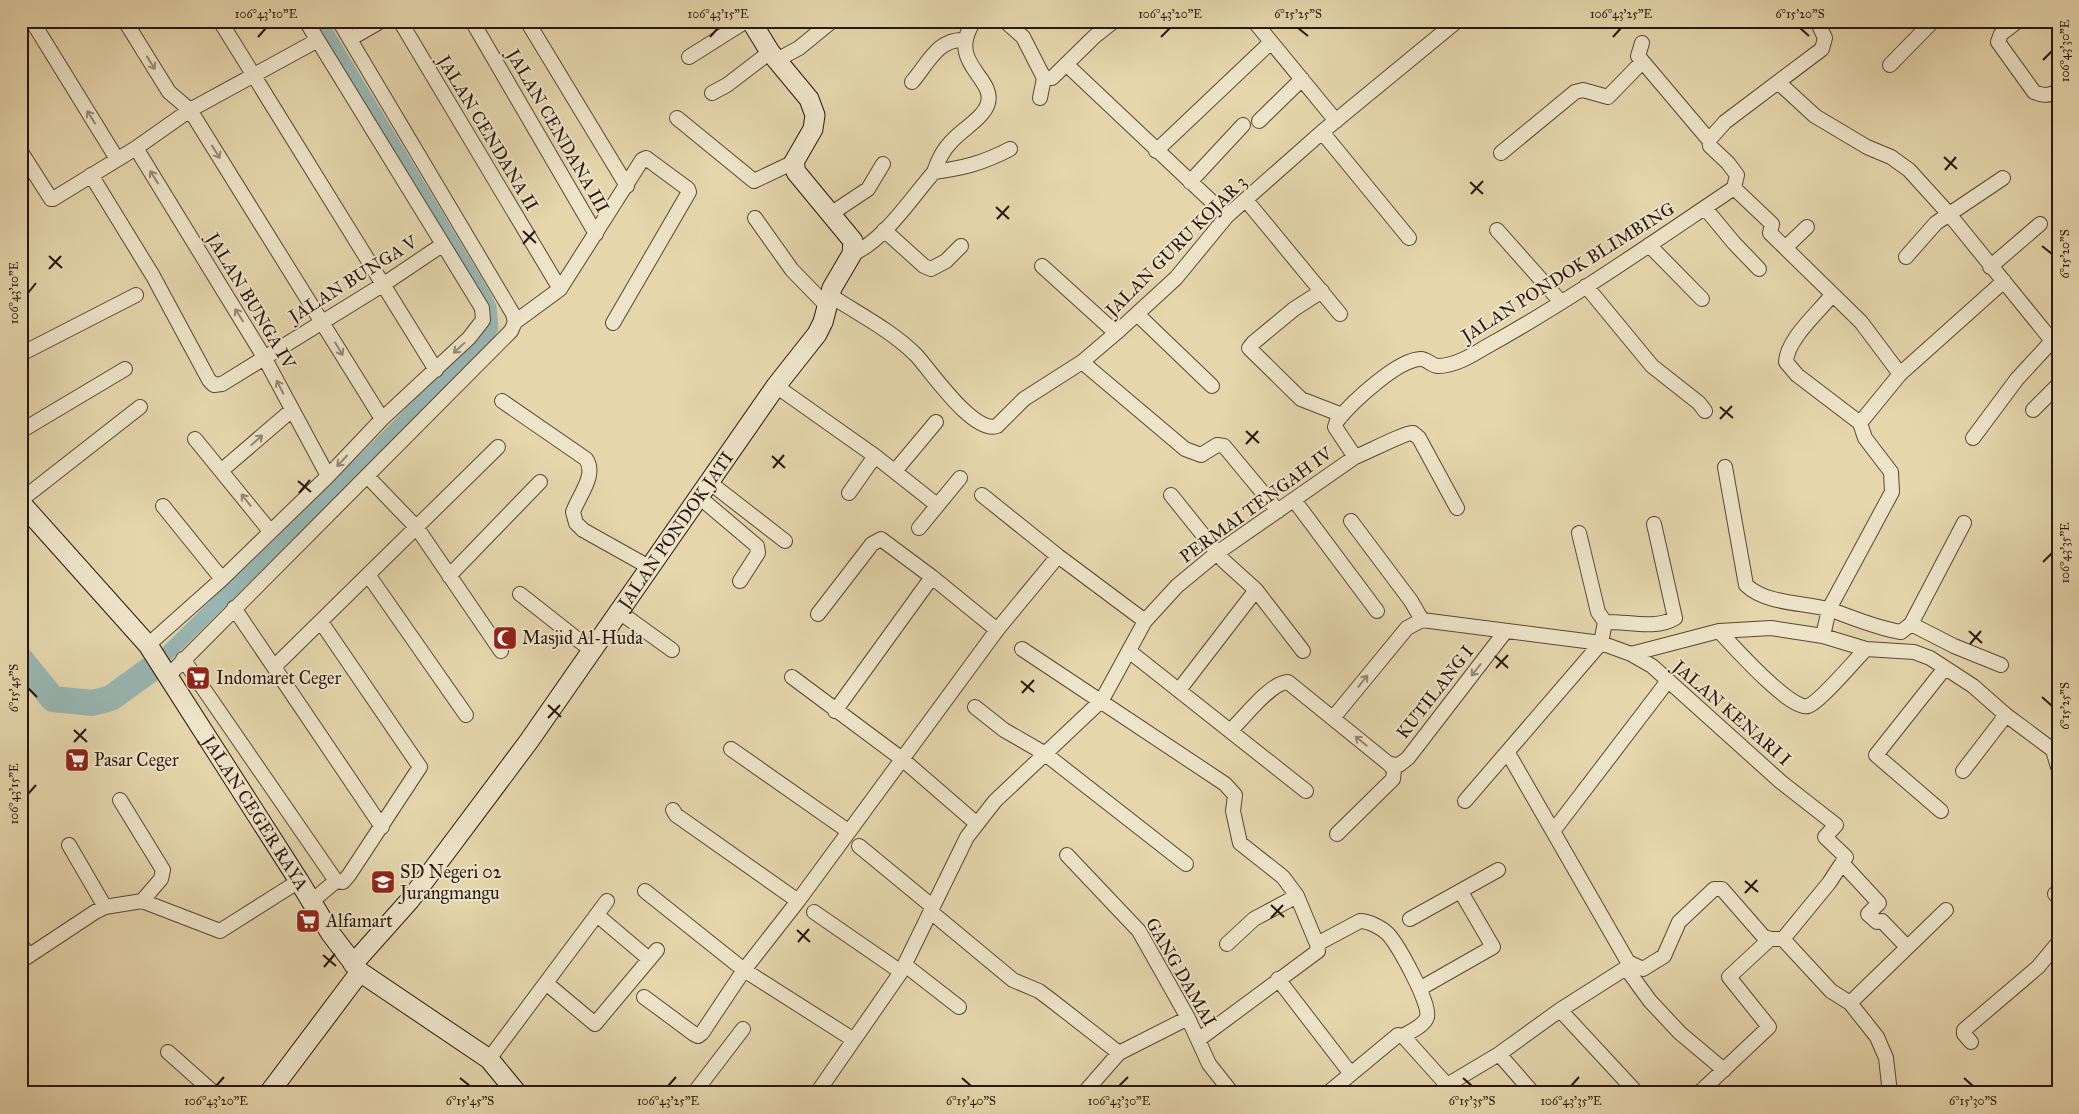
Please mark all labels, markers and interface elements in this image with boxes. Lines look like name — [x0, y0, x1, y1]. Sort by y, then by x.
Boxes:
text: 106°43'10"E — [235, 7, 298, 21]
text: 106°43'15"E — [687, 7, 749, 21]
text: 106°43'20"E — [1138, 7, 1202, 21]
text: 6°15'25"S — [1274, 7, 1322, 21]
text: 106°43'25"E — [1590, 7, 1653, 21]
text: 6°15'20"S — [1775, 7, 1825, 21]
text: 106°43'30"E — [2058, 19, 2072, 82]
street label: JALAN CENDANA III — [500, 44, 614, 217]
street label: JALAN CENDANA II — [431, 50, 543, 215]
one-way arrow — [146, 55, 156, 69]
one-way arrow — [86, 111, 96, 125]
one-way arrow — [211, 144, 221, 158]
one-way arrow — [148, 170, 158, 184]
street label: JALAN GURU KOJAR 3 — [1099, 171, 1252, 323]
street label: JALAN PONDOK BLIMBING — [1456, 197, 1679, 349]
street label: JALAN BUNGA IV — [200, 227, 301, 375]
text: 6°15'20"S — [2058, 229, 2072, 279]
street label: JALAN BUNGA V — [283, 230, 423, 329]
text: 106°43'10"E — [7, 261, 21, 324]
one-way arrow — [233, 309, 243, 323]
one-way arrow — [334, 341, 344, 355]
one-way arrow — [452, 342, 465, 354]
one-way arrow — [275, 380, 284, 395]
one-way arrow — [250, 434, 263, 445]
street label: PERMAI TENGAH IV — [1175, 441, 1338, 568]
street label: JALAN PONDOK JATI — [612, 447, 738, 615]
one-way arrow — [336, 454, 348, 467]
one-way arrow — [241, 493, 251, 507]
text: 106°43'35"E — [2058, 522, 2072, 584]
mosque icon: Masjid Al-Huda — [492, 625, 518, 651]
place label: Masjid Al-Huda — [522, 627, 643, 649]
street label: KUTILANG I — [1392, 641, 1478, 743]
street label: JALAN KENARI I — [1666, 654, 1796, 771]
one-way arrow — [1470, 663, 1481, 676]
text: 6°15'45"S — [7, 664, 21, 712]
supermarket icon: Indomaret Ceger — [185, 665, 211, 691]
place label: Indomaret Ceger — [216, 667, 341, 690]
one-way arrow — [1358, 674, 1369, 687]
text: 6°15'25"S — [2058, 682, 2072, 730]
street label: JALAN CEGER RAYA — [196, 730, 313, 895]
one-way arrow — [1355, 736, 1368, 747]
supermarket icon: Pasar Ceger — [64, 747, 90, 773]
place label: Pasar Ceger — [94, 749, 179, 772]
text: 106°43'15"E — [7, 763, 21, 825]
place label: SD Negeri 02 Jurangmangu — [398, 861, 502, 905]
school or university icon: SD Negeri 02 Jurangmangu — [370, 869, 396, 895]
supermarket icon: Alfamart — [295, 908, 321, 934]
place label: Alfamart — [325, 910, 393, 932]
street label: GANG DAMAI — [1141, 914, 1221, 1030]
text: 106°43'20"E — [184, 1094, 248, 1108]
text: 6°15'45"S — [446, 1094, 494, 1108]
text: 106°43'25"E — [637, 1094, 700, 1108]
text: 6°15'40"S — [946, 1094, 996, 1108]
text: 106°43'30"E — [1088, 1094, 1151, 1108]
text: 6°15'35"S — [1449, 1094, 1495, 1108]
text: 106°43'35"E — [1540, 1094, 1602, 1108]
text: 6°15'30"S — [1949, 1094, 1997, 1108]

